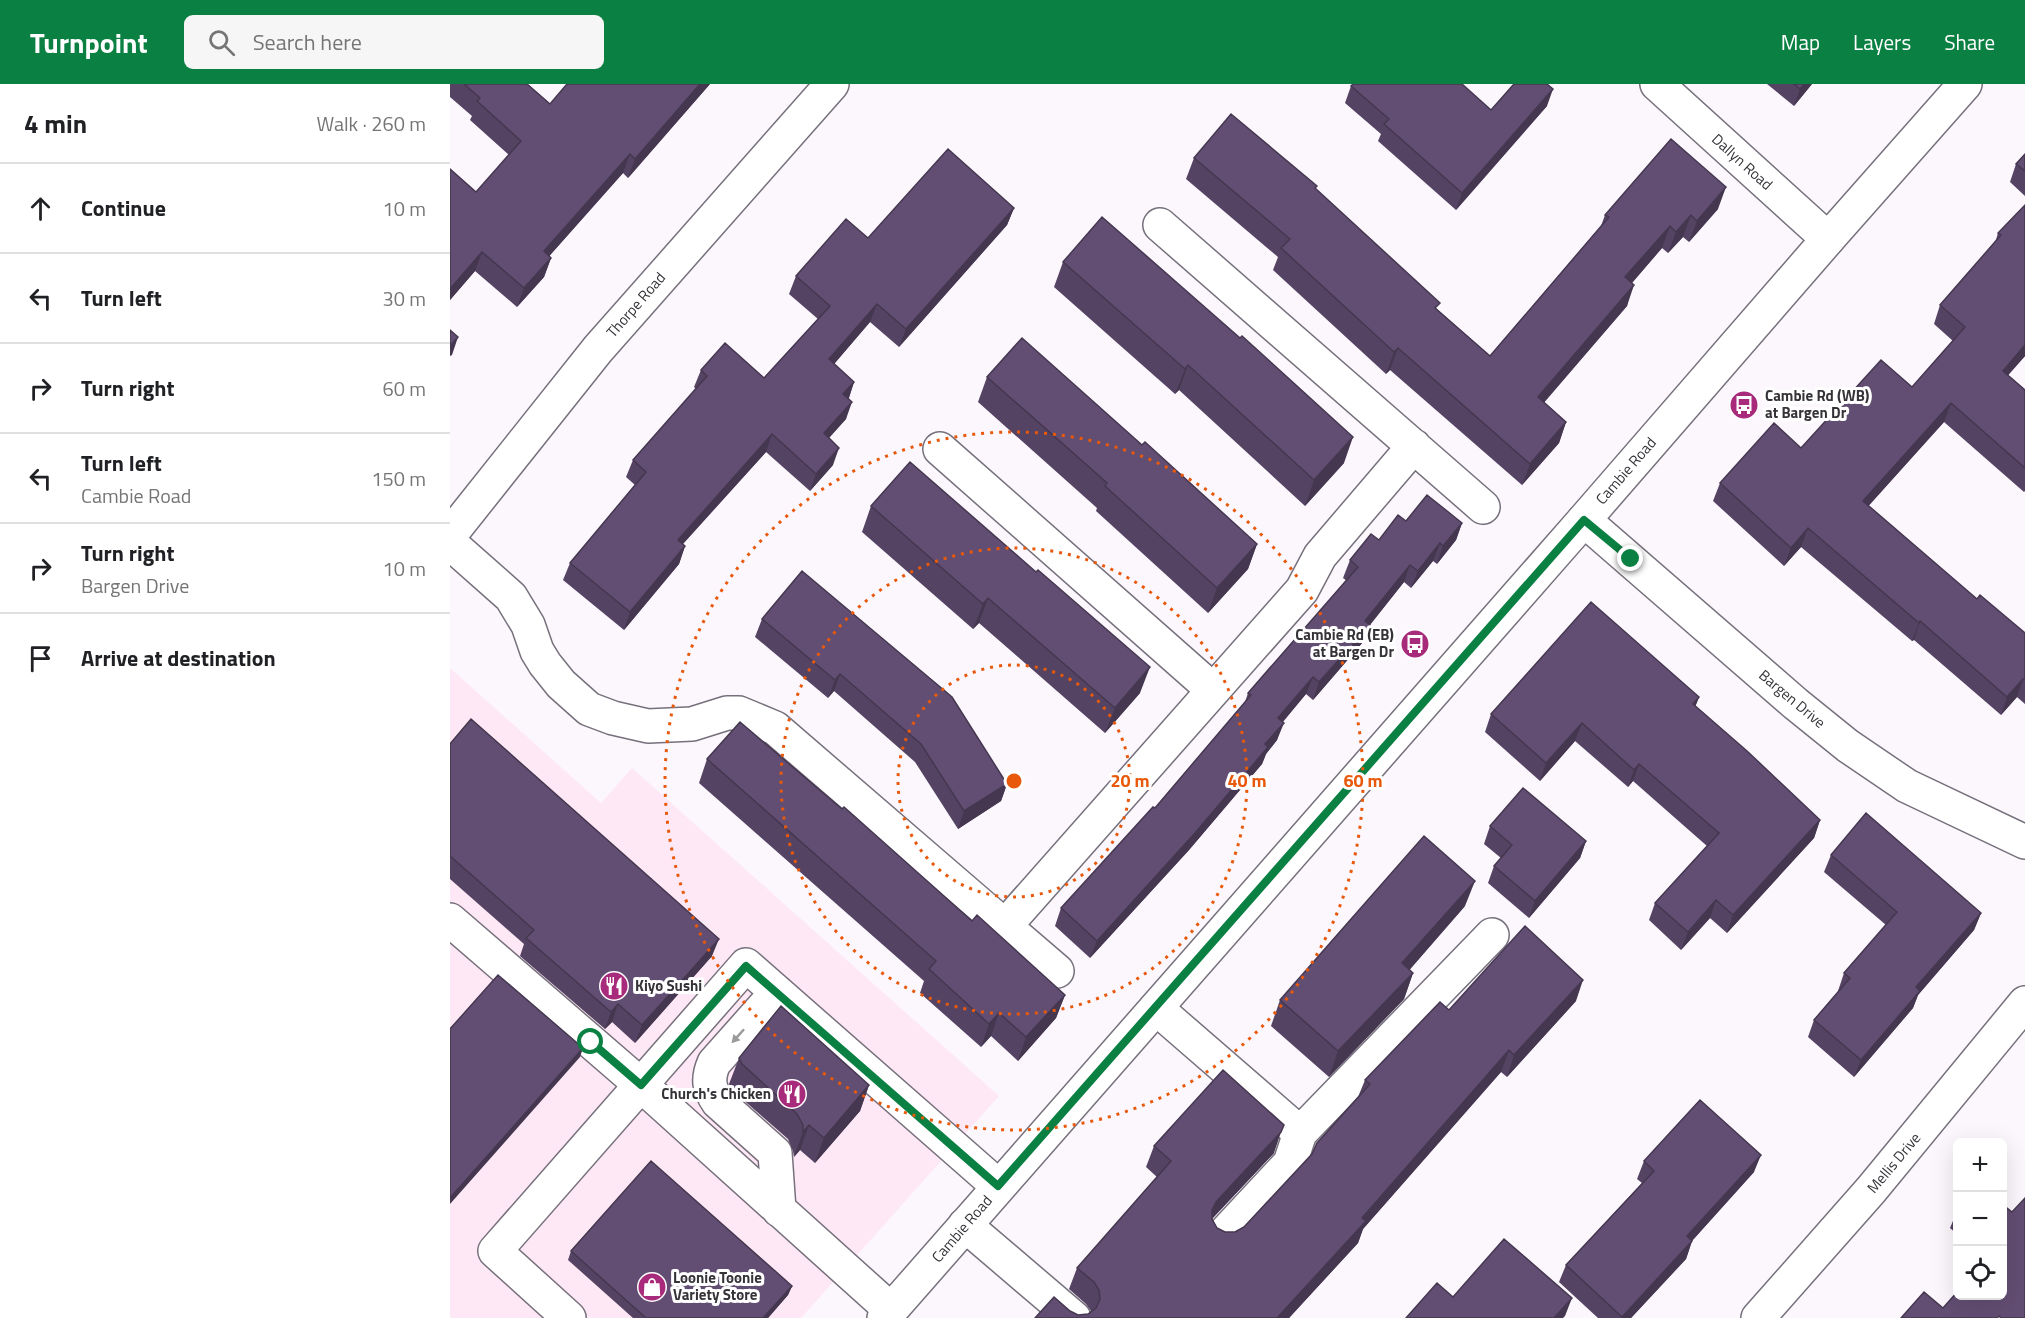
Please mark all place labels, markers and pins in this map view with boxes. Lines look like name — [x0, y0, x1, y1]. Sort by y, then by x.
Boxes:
place label: Cambie Rd (WB) at Bargen Dr — [1765, 384, 1870, 424]
bus stop icon: Cambie Rd (WB) at Bargen Dr — [1728, 389, 1760, 421]
place label: Cambie Rd (EB) at Bargen Dr — [1295, 623, 1394, 663]
bus stop icon: Cambie Rd (EB) at Bargen Dr — [1399, 628, 1431, 660]
centre of rings — [1004, 771, 1024, 791]
restaurant icon: Kiyo Sushi — [598, 970, 630, 1002]
place label: Kiyo Sushi — [635, 974, 702, 997]
restaurant icon: Church's Chicken — [776, 1078, 808, 1110]
place label: Church's Chicken — [661, 1082, 771, 1105]
place label: Loonie Toonie Variety Store — [673, 1266, 762, 1306]
shop icon: Loonie Toonie Variety Store — [636, 1271, 668, 1303]

